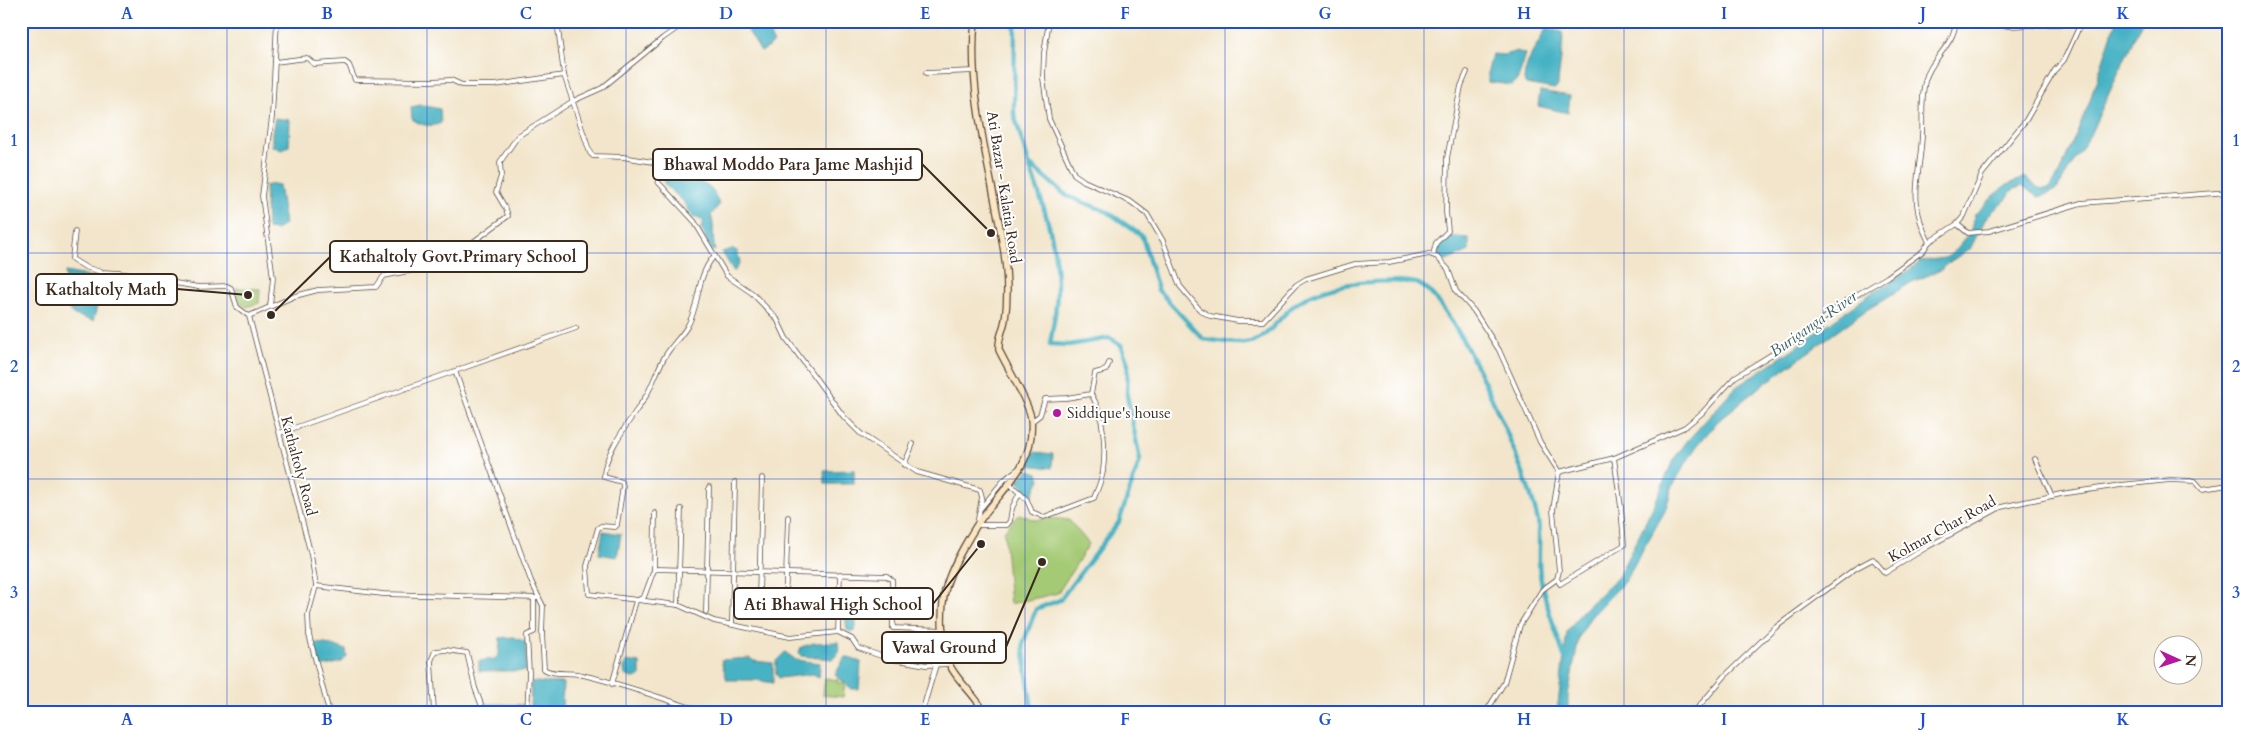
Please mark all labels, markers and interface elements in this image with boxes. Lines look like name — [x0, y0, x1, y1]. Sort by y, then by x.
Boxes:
text: A — [121, 3, 133, 25]
text: B — [321, 3, 333, 25]
text: C — [520, 3, 532, 25]
text: D — [719, 3, 733, 25]
text: E — [920, 3, 930, 25]
text: F — [1120, 3, 1130, 25]
text: G — [1318, 3, 1332, 25]
text: H — [1517, 3, 1531, 25]
text: I — [1721, 3, 1727, 25]
text: J — [1918, 3, 1926, 25]
text: K — [2117, 3, 2130, 25]
street label: Ati Bazar - Kalatia Road — [982, 109, 1026, 265]
text: 1 — [10, 130, 18, 152]
text: 1 — [2232, 130, 2240, 152]
callout: Bhawal Moddo Para Jame Mashjid — [653, 149, 922, 180]
text: Bhawal Moddo Para Jame Mashjid — [663, 154, 913, 176]
callout: Kathaltoly Govt.Primary School — [330, 241, 587, 272]
text: Kathaltoly Govt.Primary School — [340, 246, 577, 268]
callout: Kathaltoly Math — [36, 274, 177, 305]
text: Kathaltoly Math — [45, 279, 167, 301]
water label: Buriganga River — [1765, 285, 1862, 362]
text: 2 — [10, 356, 18, 378]
text: 2 — [2232, 356, 2240, 378]
place label: Siddique's house — [1067, 403, 1171, 423]
marker: Siddique's house — [1051, 407, 1063, 419]
street label: Kathaltoly Road — [276, 414, 322, 518]
street label: Kolmar Char Road — [1884, 491, 2000, 567]
text: 3 — [10, 582, 18, 604]
text: 3 — [2232, 582, 2240, 604]
callout: Ati Bhawal High School — [734, 588, 933, 619]
text: Ati Bhawal High School — [744, 594, 923, 616]
callout: Vawal Ground — [882, 632, 1006, 663]
north arrow — [2152, 636, 2202, 686]
text: Vawal Ground — [892, 637, 996, 659]
text: N — [2181, 654, 2200, 667]
text: A — [121, 709, 133, 731]
text: B — [321, 709, 333, 731]
text: C — [520, 709, 532, 731]
text: D — [719, 709, 733, 731]
text: E — [920, 709, 930, 731]
text: F — [1120, 709, 1130, 731]
text: G — [1318, 709, 1332, 731]
text: H — [1517, 709, 1531, 731]
text: I — [1721, 709, 1727, 731]
text: J — [1918, 709, 1926, 731]
text: K — [2117, 709, 2130, 731]

